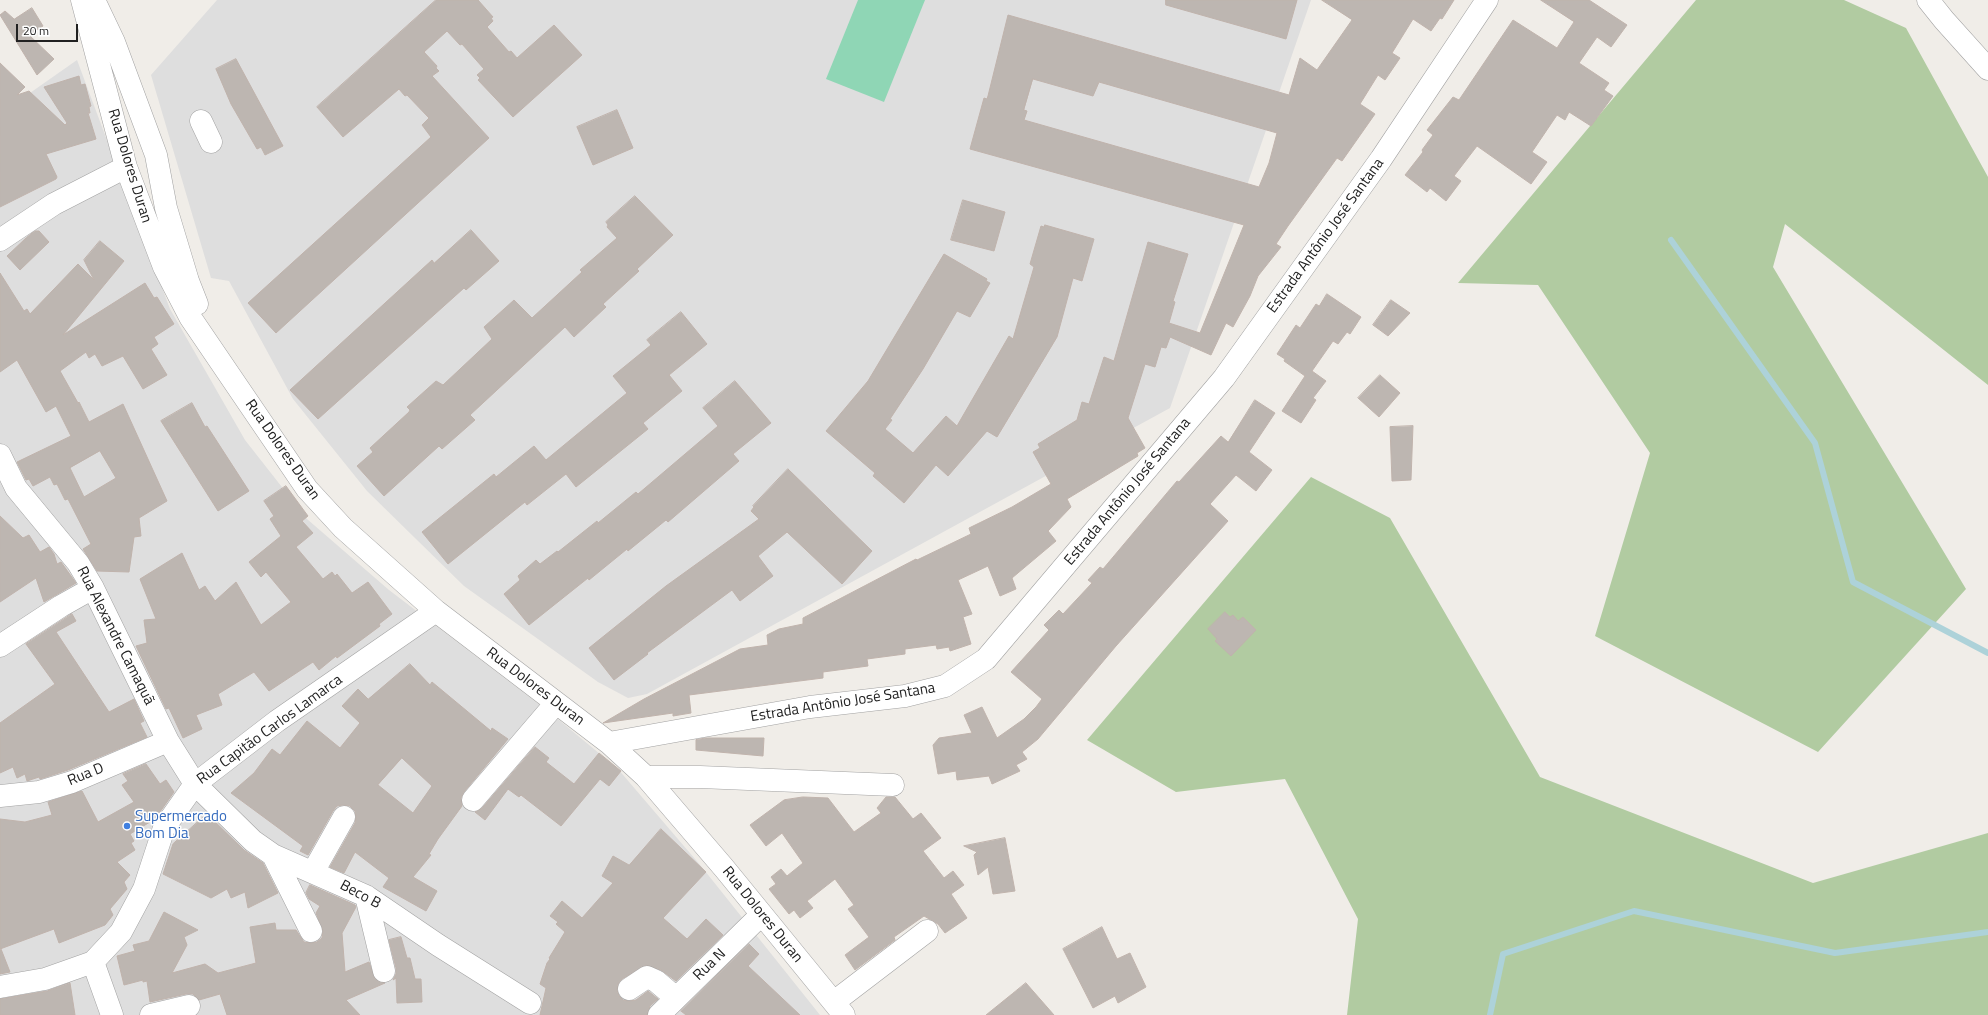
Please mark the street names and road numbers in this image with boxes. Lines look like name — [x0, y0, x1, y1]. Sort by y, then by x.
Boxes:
street label: Rua Dolores Duran — [103, 107, 155, 225]
street label: Estrada Antônio José Santana — [1264, 155, 1388, 317]
street label: Rua Dolores Duran — [241, 396, 323, 504]
street label: Estrada Antônio José Santana — [1061, 415, 1195, 569]
street label: Rua Alexandre Camaquã — [72, 564, 158, 708]
street label: Rua Dolores Duran — [482, 644, 588, 730]
street label: Rua Capitão Carlos Lamarca — [194, 671, 346, 789]
street label: Estrada Antônio José Santana — [749, 680, 937, 726]
street label: Rua D — [65, 760, 107, 790]
street label: Rua Dolores Duran — [718, 863, 806, 967]
street label: Beco B — [336, 877, 384, 913]
street label: Rua N — [690, 945, 730, 985]

